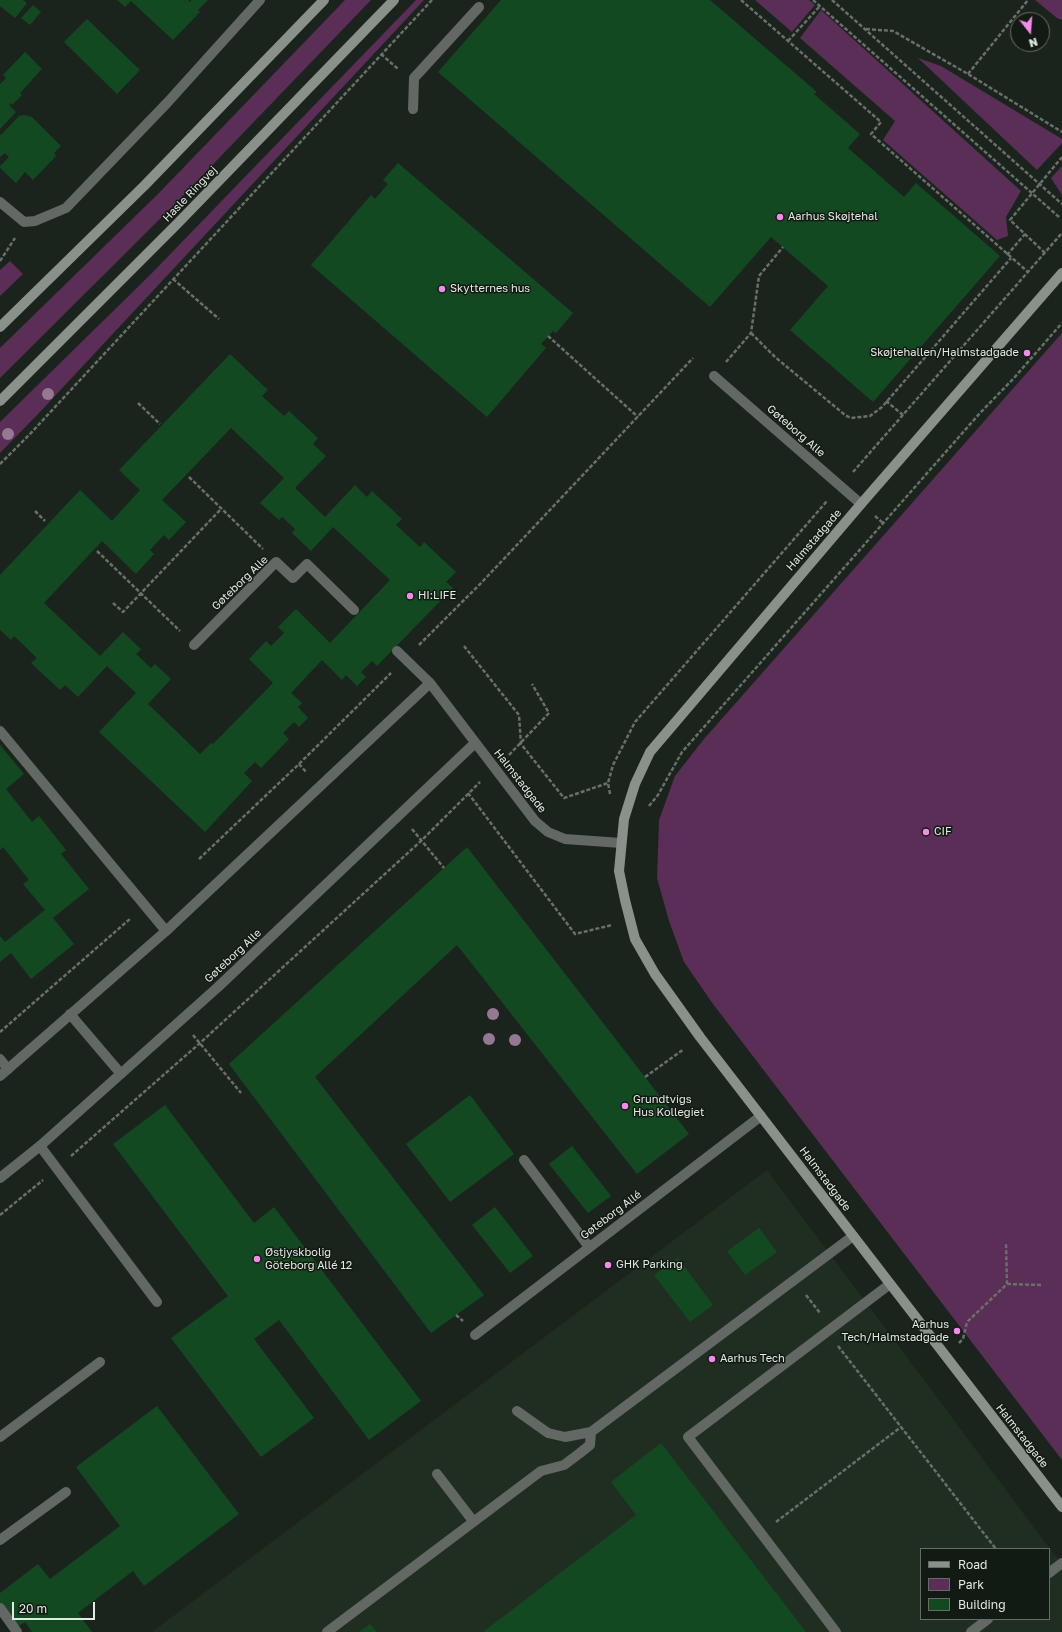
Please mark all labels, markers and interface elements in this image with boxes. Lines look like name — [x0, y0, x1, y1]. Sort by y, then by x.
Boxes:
north arrow — [1010, 12, 1050, 52]
text: N — [1027, 36, 1039, 50]
street label: Hasle Ringvej — [160, 163, 220, 225]
place label: Aarhus Skøjtehal — [788, 210, 878, 224]
marker: Aarhus Skøjtehal — [775, 212, 785, 222]
place label: Skytternes hus — [450, 282, 530, 296]
marker: Skytternes hus — [437, 284, 447, 294]
place label: Skøjtehallen/Halmstadgade — [870, 346, 1019, 360]
marker: Skøjtehallen/Halmstadgade — [1022, 348, 1032, 358]
street label: Gøteborg Alle — [764, 402, 828, 460]
street label: Halmstadgade — [784, 507, 844, 573]
street label: Gøteborg Alle — [209, 553, 271, 613]
place label: HI:LIFE — [418, 589, 456, 603]
marker: HI:LIFE — [405, 591, 415, 601]
street label: Halmstadgade — [491, 747, 549, 815]
place label: CIF — [934, 825, 951, 839]
marker: CIF — [921, 827, 931, 837]
street label: Gøteborg Alle — [202, 926, 264, 986]
place label: Grundtvigs Hus Kollegiet — [633, 1093, 704, 1119]
marker: Grundtvigs Hus Kollegiet — [620, 1101, 630, 1111]
street label: Halmstadgade — [797, 1144, 853, 1214]
street label: Gøteborg Allé — [578, 1188, 644, 1242]
place label: Østjyskbolig Göteborg Allé 12 — [265, 1246, 352, 1272]
marker: Østjyskbolig Göteborg Allé 12 — [252, 1254, 262, 1264]
place label: GHK Parking — [616, 1258, 683, 1272]
marker: GHK Parking — [603, 1260, 613, 1270]
place label: Aarhus Tech/Halmstadgade — [842, 1318, 949, 1344]
marker: Aarhus Tech/Halmstadgade — [952, 1326, 962, 1336]
place label: Aarhus Tech — [720, 1352, 785, 1366]
marker: Aarhus Tech — [707, 1354, 717, 1364]
street label: Halmstadgade — [993, 1402, 1051, 1470]
legend — [920, 1548, 1050, 1620]
text: Road — [958, 1557, 987, 1572]
text: Park — [958, 1577, 984, 1592]
scale bar — [14, 1594, 97, 1620]
text: Building — [958, 1597, 1006, 1612]
text: 20 m — [19, 1601, 47, 1616]

